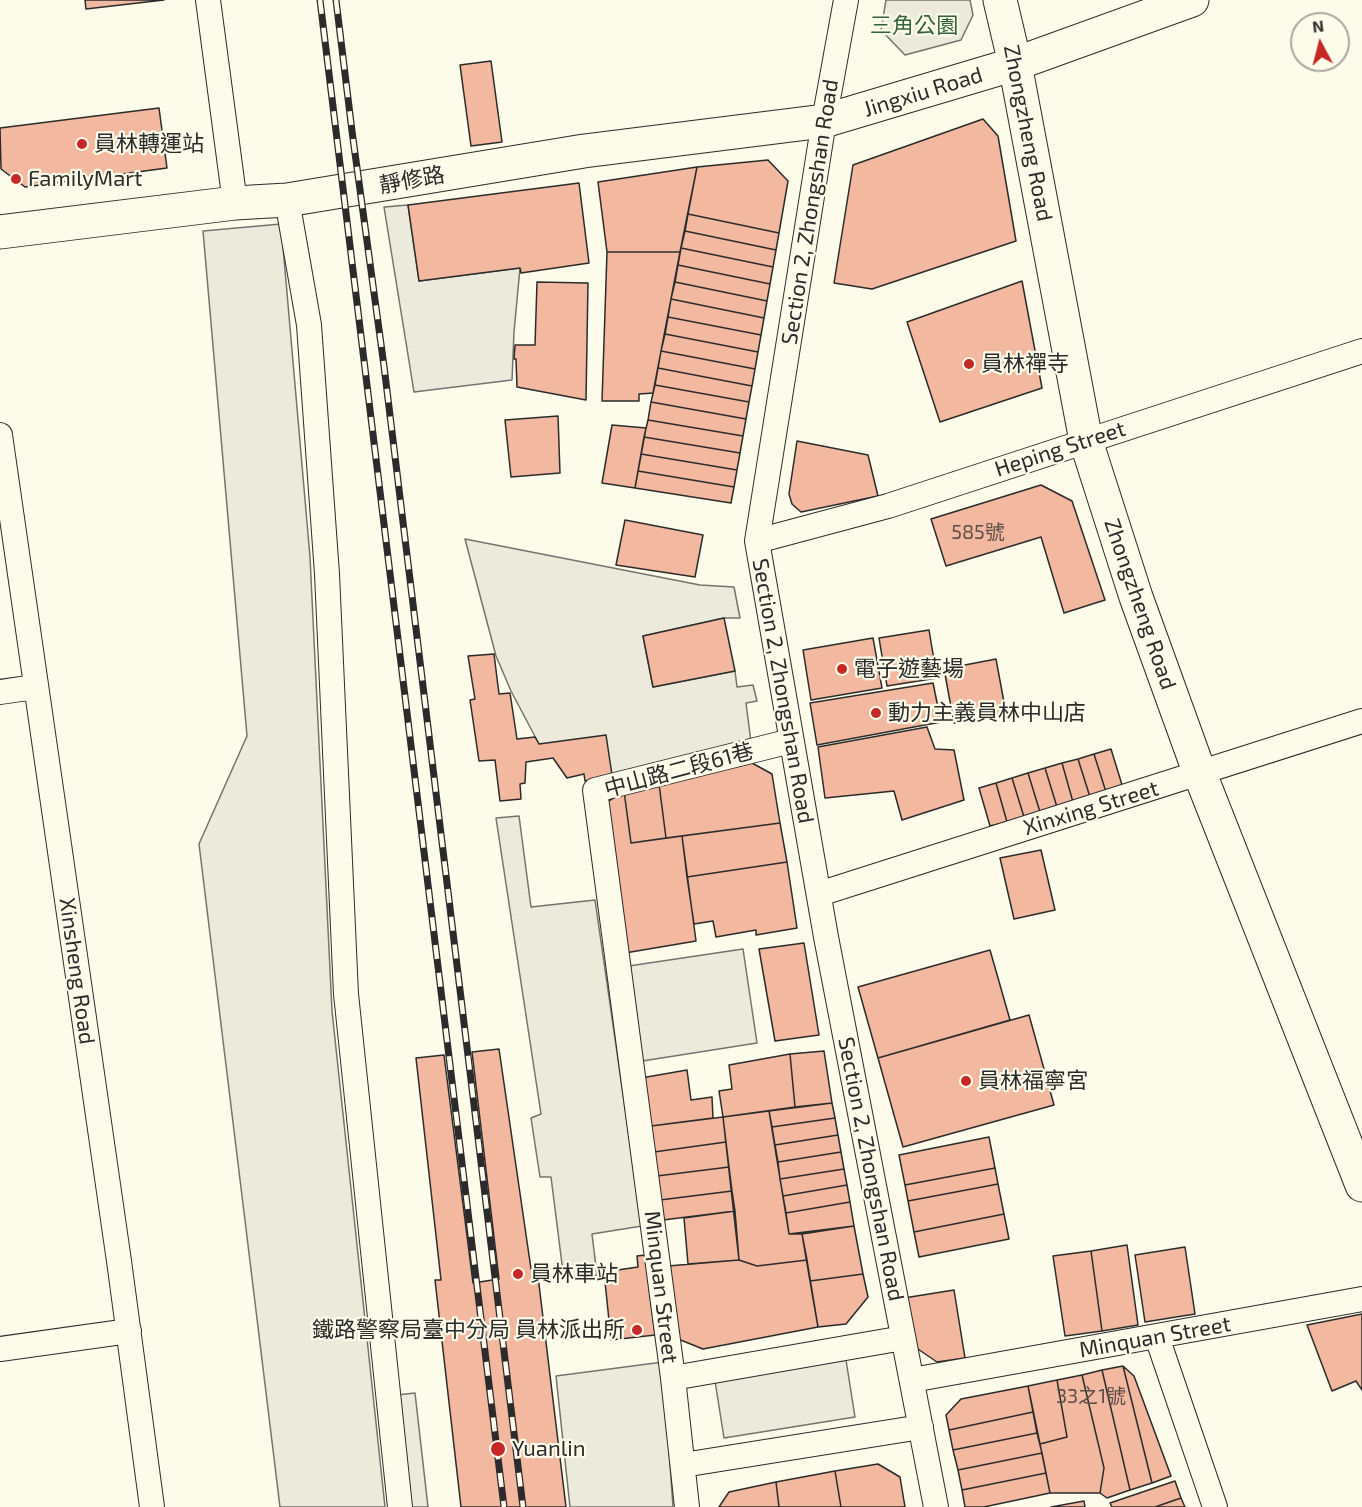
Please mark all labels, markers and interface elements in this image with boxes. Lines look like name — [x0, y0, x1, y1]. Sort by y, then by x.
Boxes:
north arrow — [1290, 12, 1350, 72]
park label: 三角公園 — [870, 13, 958, 39]
text: N — [1311, 15, 1325, 36]
street label: Zhongzheng Road — [998, 43, 1058, 223]
street label: Jingxiu Road — [860, 61, 986, 123]
street label: Section 2, Zhongshan Road — [776, 77, 844, 347]
place label: 員林轉運站 — [94, 131, 204, 157]
marker: 員林轉運站 — [75, 137, 89, 151]
street label: 靜修路 — [377, 161, 447, 199]
place label: FamilyMart — [28, 166, 142, 192]
marker: FamilyMart — [9, 172, 23, 186]
place label: 員林禪寺 — [981, 351, 1069, 377]
marker: 員林禪寺 — [962, 357, 976, 371]
street label: Heping Street — [991, 415, 1129, 483]
street label: Zhongzheng Road — [1098, 515, 1182, 693]
house number: 585號 — [951, 520, 1005, 544]
street label: Section 2, Zhongshan Road — [747, 557, 819, 825]
place label: 電子遊藝場 — [854, 656, 964, 682]
marker: 電子遊藝場 — [835, 662, 849, 676]
place label: 動力主義員林中山店 — [888, 700, 1086, 726]
marker: 動力主義員林中山店 — [869, 706, 883, 720]
street label: 中山路二段61巷 — [602, 737, 756, 803]
street label: Xinxing Street — [1020, 775, 1162, 841]
street label: Xinsheng Road — [54, 896, 100, 1046]
street label: Section 2, Zhongshan Road — [832, 1035, 910, 1303]
place label: 員林福寧宮 — [978, 1068, 1088, 1094]
marker: 員林福寧宮 — [959, 1074, 973, 1088]
street label: Minquan Street — [639, 1209, 683, 1365]
place label: 員林車站 — [530, 1261, 618, 1287]
marker: 員林車站 — [511, 1267, 525, 1281]
street label: Minquan Street — [1077, 1311, 1233, 1363]
place label: 鐵路警察局臺中分局 員林派出所 — [312, 1317, 625, 1343]
marker: 鐵路警察局臺中分局 員林派出所 — [630, 1323, 644, 1337]
house number: 33之1號 — [1056, 1384, 1126, 1408]
place label: Yuanlin — [512, 1436, 585, 1462]
marker: Yuanlin — [489, 1440, 507, 1458]

